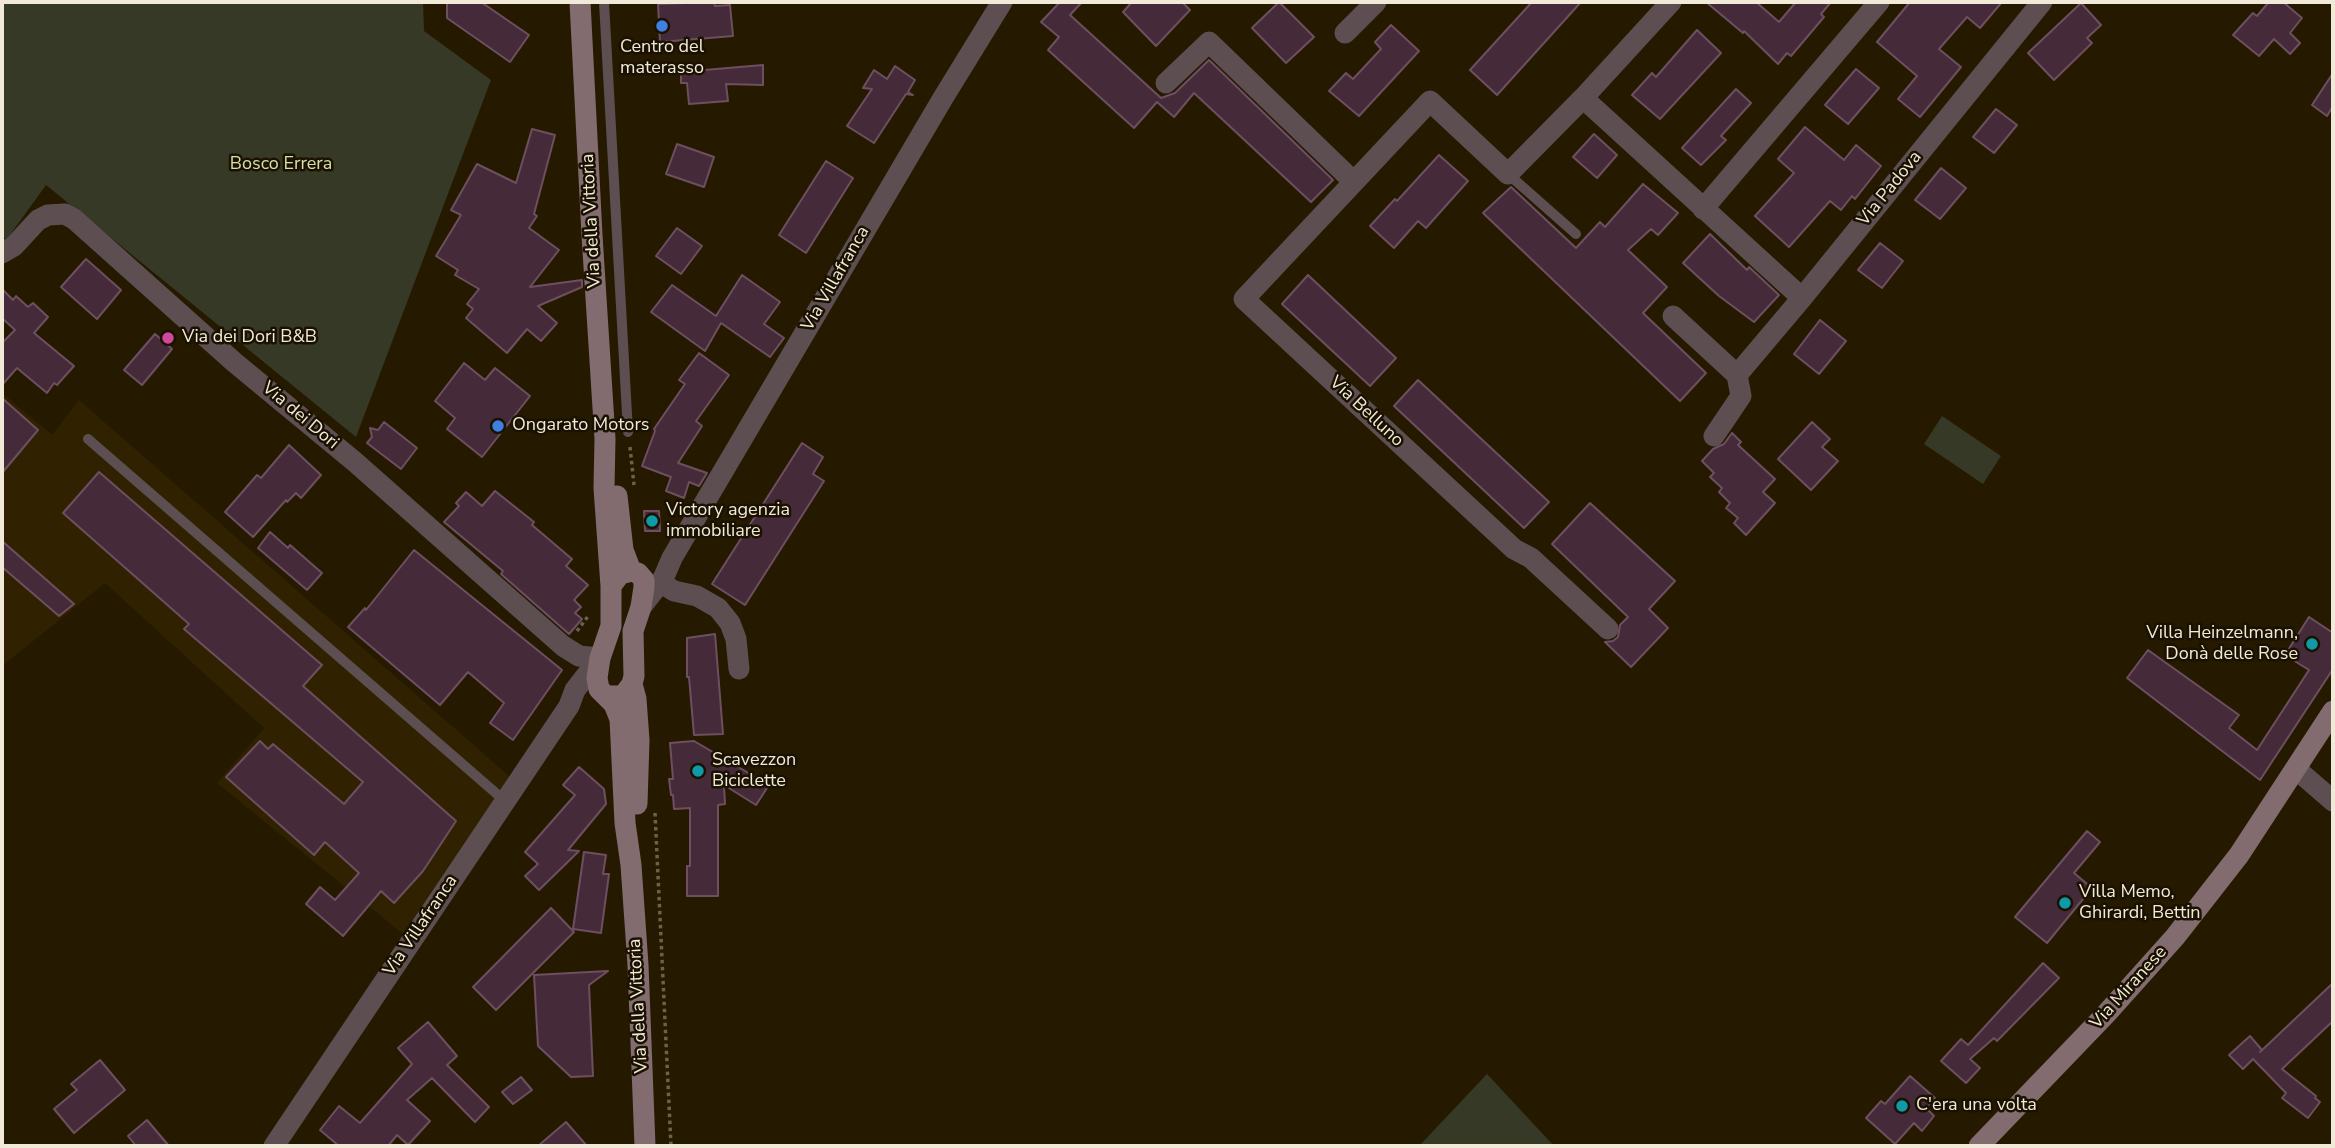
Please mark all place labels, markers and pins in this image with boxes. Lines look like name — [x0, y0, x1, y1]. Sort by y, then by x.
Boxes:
marker: Centro del materasso — [654, 18, 670, 34]
place label: Centro del materasso — [620, 37, 704, 80]
place label: Via dei Dori B&B — [182, 327, 317, 349]
marker: Via dei Dori B&B — [160, 330, 176, 346]
place label: Ongarato Motors — [512, 415, 649, 437]
marker: Ongarato Motors — [490, 418, 506, 434]
place label: Victory agenzia immobiliare — [666, 500, 790, 542]
marker: Victory agenzia immobiliare — [644, 513, 660, 529]
place label: Villa Heinzelmann, Donà delle Rose — [2146, 623, 2298, 666]
marker: Villa Heinzelmann, Donà delle Rose — [2304, 636, 2320, 652]
place label: Scavezzon Biciclette — [712, 750, 796, 792]
marker: Scavezzon Biciclette — [690, 763, 706, 779]
place label: Villa Memo, Ghirardi, Bettin — [2079, 882, 2201, 924]
marker: Villa Memo, Ghirardi, Bettin — [2057, 895, 2073, 911]
place label: C'era una volta — [1916, 1095, 2037, 1117]
marker: C'era una volta — [1894, 1098, 1910, 1114]

